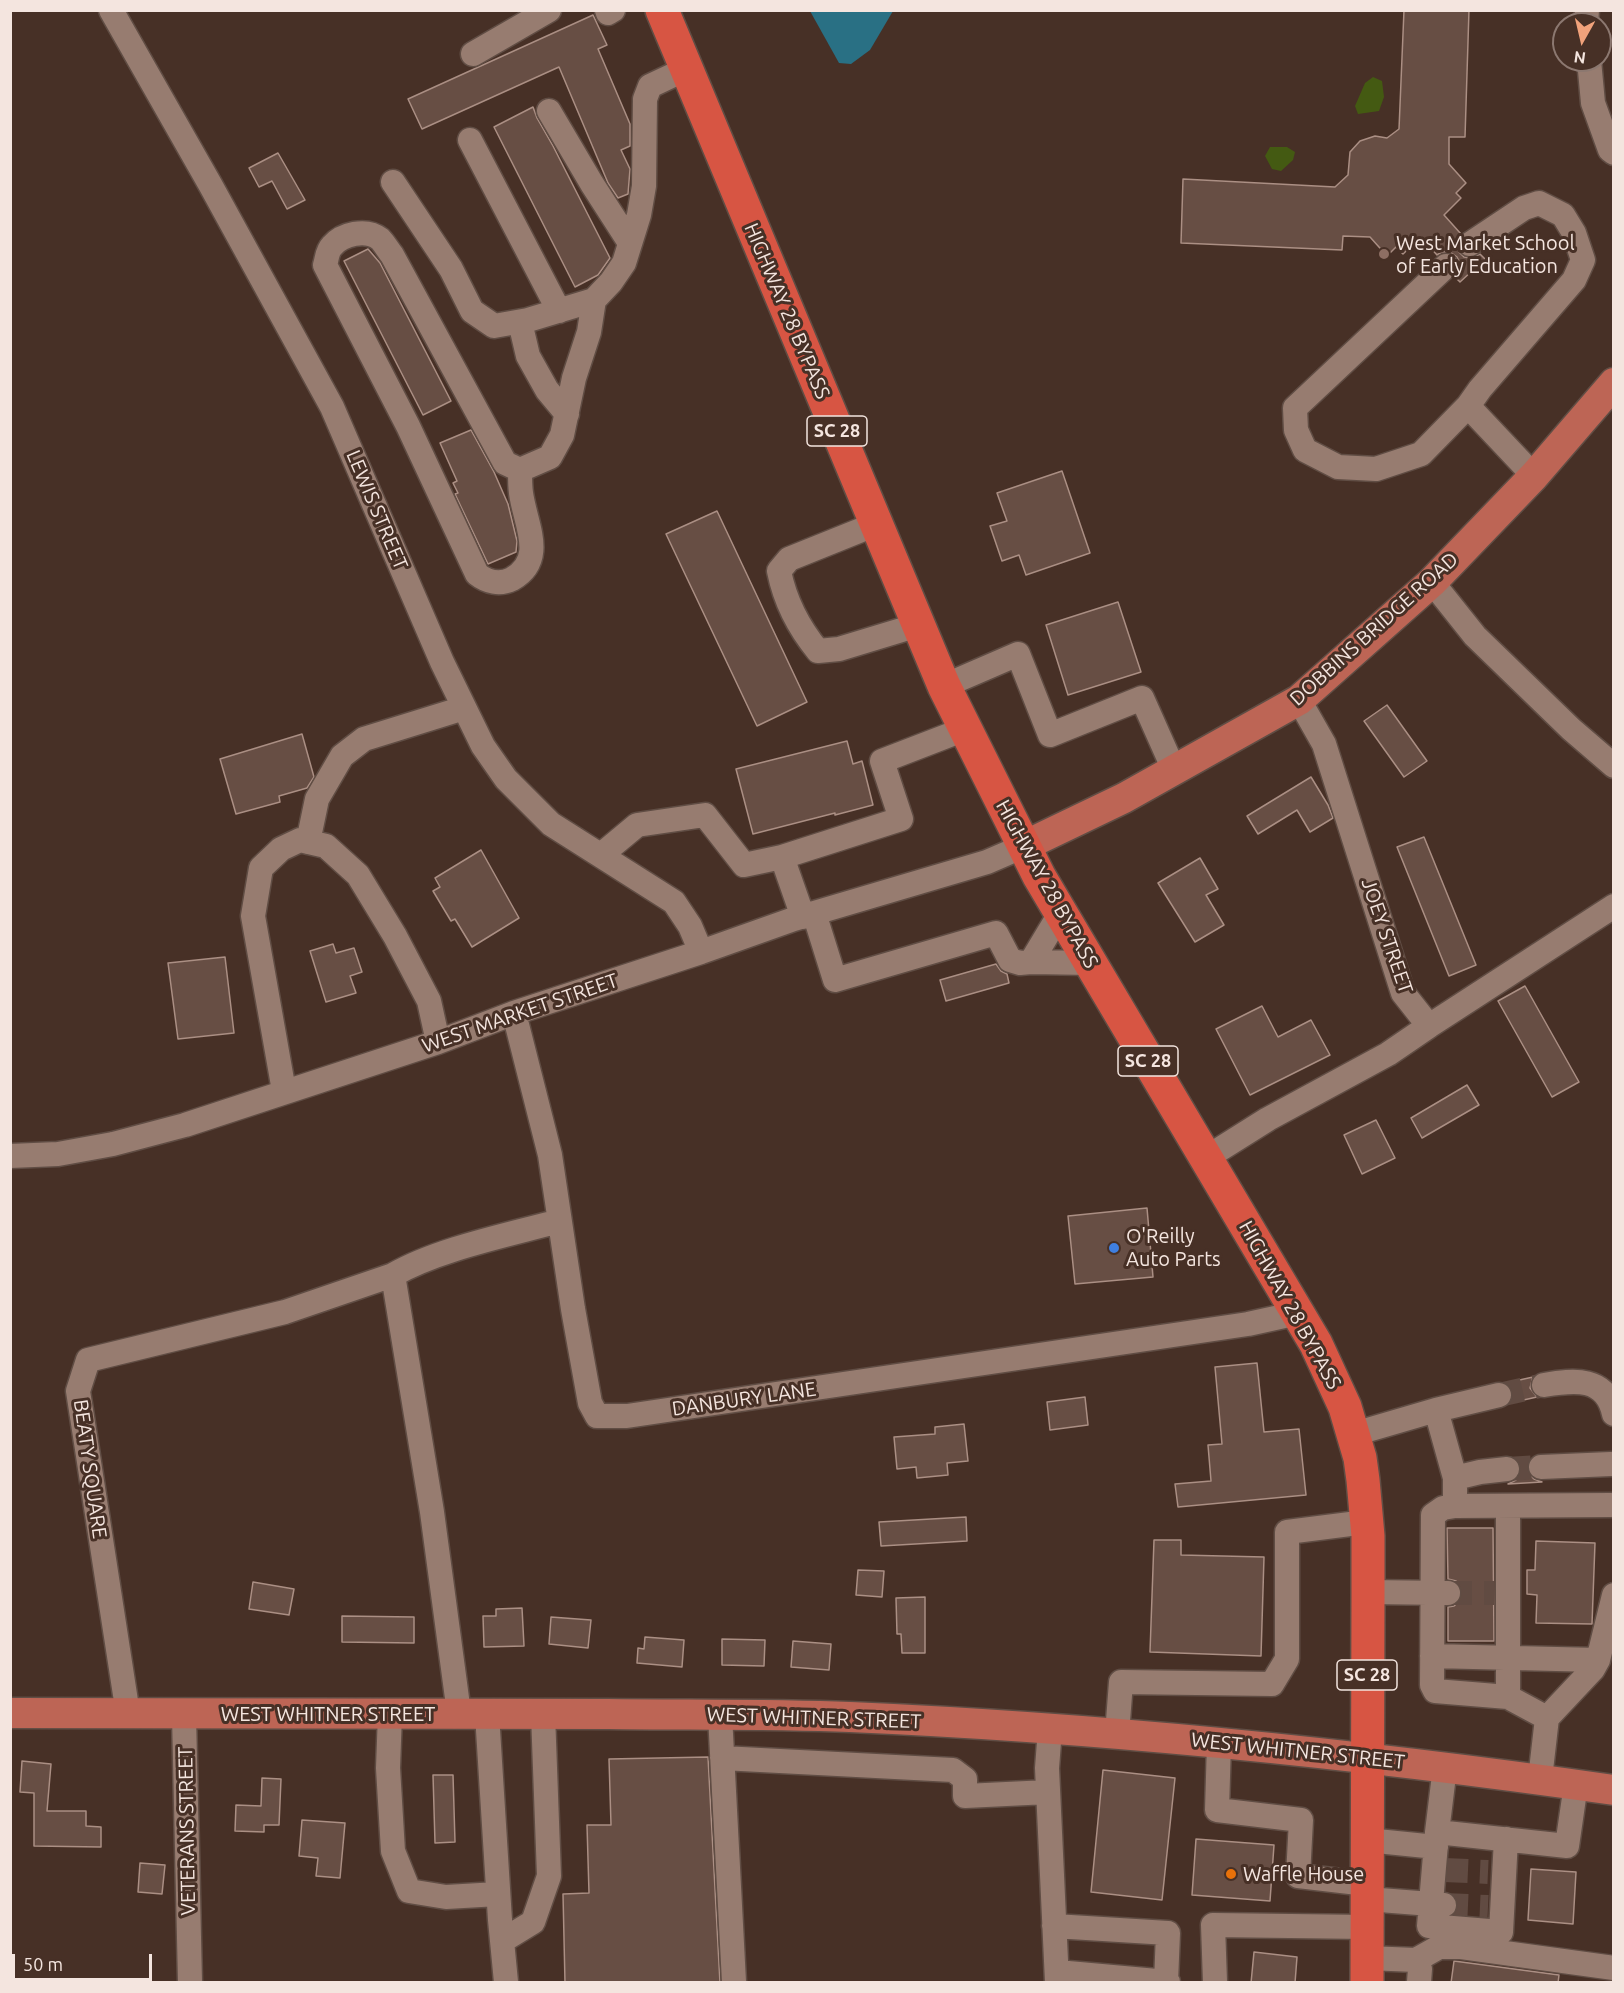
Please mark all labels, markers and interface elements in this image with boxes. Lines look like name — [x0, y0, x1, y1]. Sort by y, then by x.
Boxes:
north arrow — [1552, 12, 1612, 72]
text: N — [1573, 48, 1587, 68]
street label: HIGHWAY 28 BYPASS — [739, 219, 835, 403]
place label: West Market School of Early Education — [1396, 231, 1575, 278]
marker: West Market School of Early Education — [1377, 247, 1391, 261]
road number: SC 28 — [807, 416, 867, 446]
street label: LEWIS STREET — [341, 447, 413, 573]
street label: DOBBINS BRIDGE ROAD — [1285, 547, 1463, 711]
street label: HIGHWAY 28 BYPASS — [991, 796, 1103, 972]
street label: JOEY STREET — [1356, 875, 1418, 997]
street label: WEST MARKET STREET — [419, 968, 621, 1058]
road number: SC 28 — [1118, 1046, 1178, 1076]
street label: HIGHWAY 28 BYPASS — [1234, 1217, 1346, 1393]
place label: O'Reilly Auto Parts — [1126, 1224, 1221, 1271]
marker: O'Reilly Auto Parts — [1107, 1241, 1121, 1255]
street label: DANBURY LANE — [670, 1377, 818, 1421]
street label: BEATY SQUARE — [68, 1398, 112, 1540]
road number: SC 28 — [1337, 1660, 1397, 1690]
street label: WEST WHITNER STREET — [221, 1702, 435, 1726]
street label: WEST WHITNER STREET — [706, 1702, 922, 1734]
street label: WEST WHITNER STREET — [1190, 1728, 1406, 1774]
street label: VETERANS STREET — [174, 1746, 200, 1916]
place label: Waffle House — [1243, 1862, 1364, 1886]
marker: Waffle House — [1224, 1867, 1238, 1881]
scale bar — [15, 1942, 154, 1980]
text: 50 m — [23, 1954, 63, 1974]

